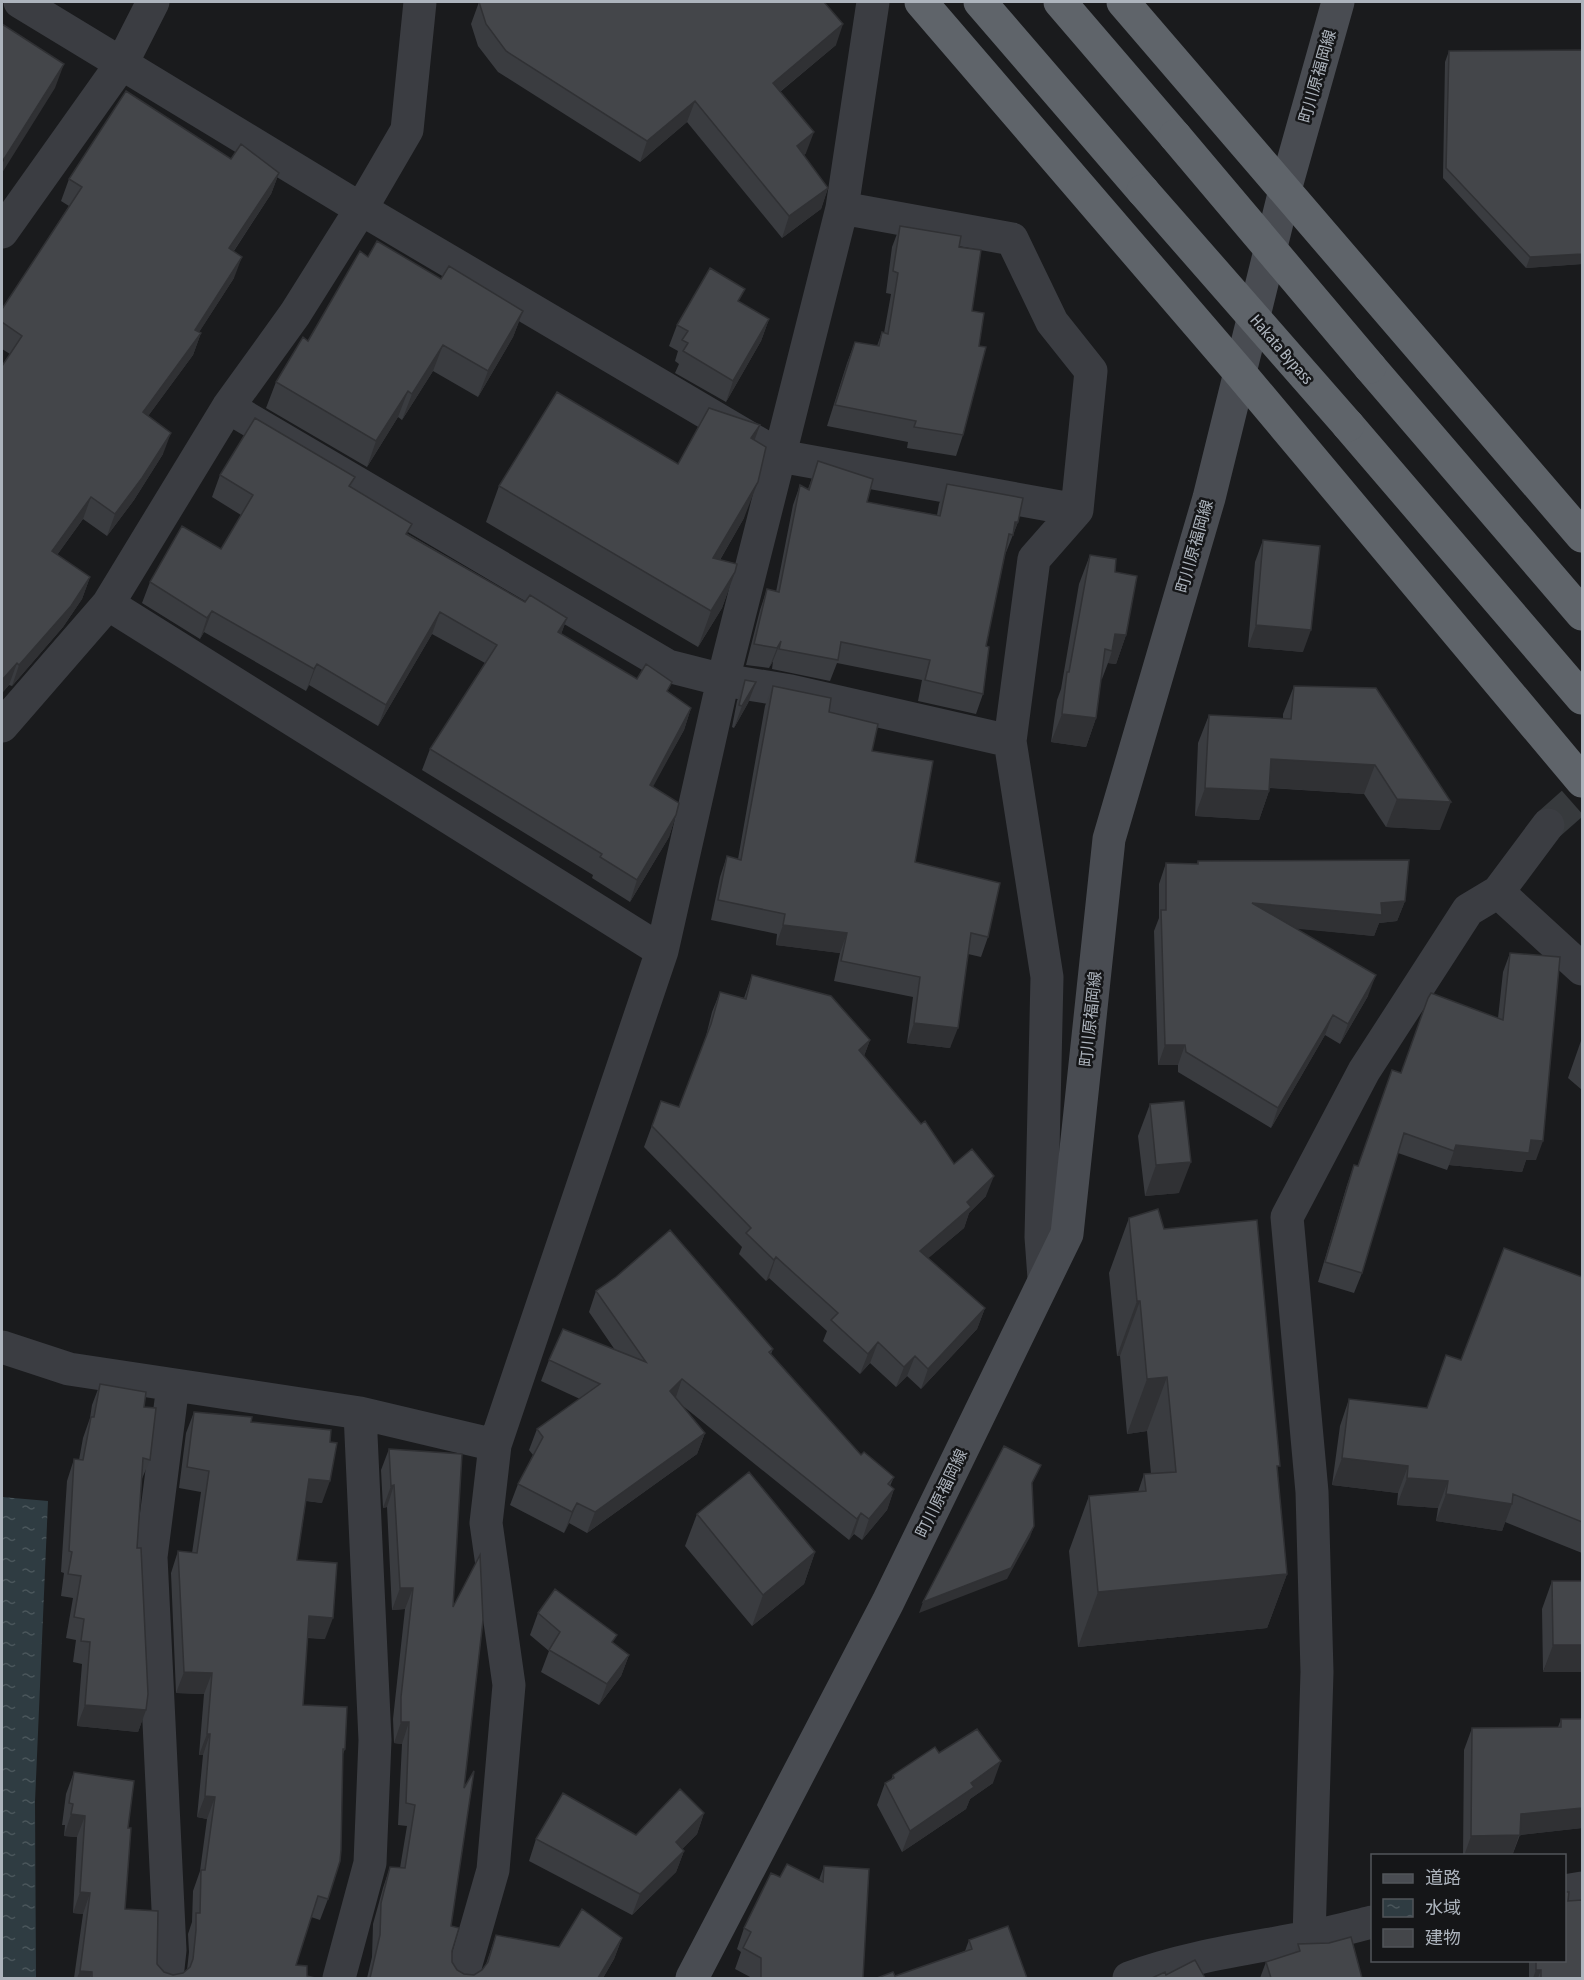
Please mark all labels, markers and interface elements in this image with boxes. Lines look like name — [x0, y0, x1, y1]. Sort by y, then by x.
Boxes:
street label: 町川原福岡線 — [1295, 27, 1339, 125]
street label: Hakata Bypass — [1246, 311, 1317, 388]
street label: 町川原福岡線 — [1172, 497, 1216, 595]
street label: 町川原福岡線 — [1076, 970, 1104, 1068]
street label: 町川原福岡線 — [912, 1446, 970, 1540]
legend — [1371, 1854, 1566, 1962]
text: 道路 — [1425, 1867, 1461, 1888]
text: 水域 — [1425, 1897, 1461, 1918]
text: 建物 — [1425, 1927, 1461, 1948]

